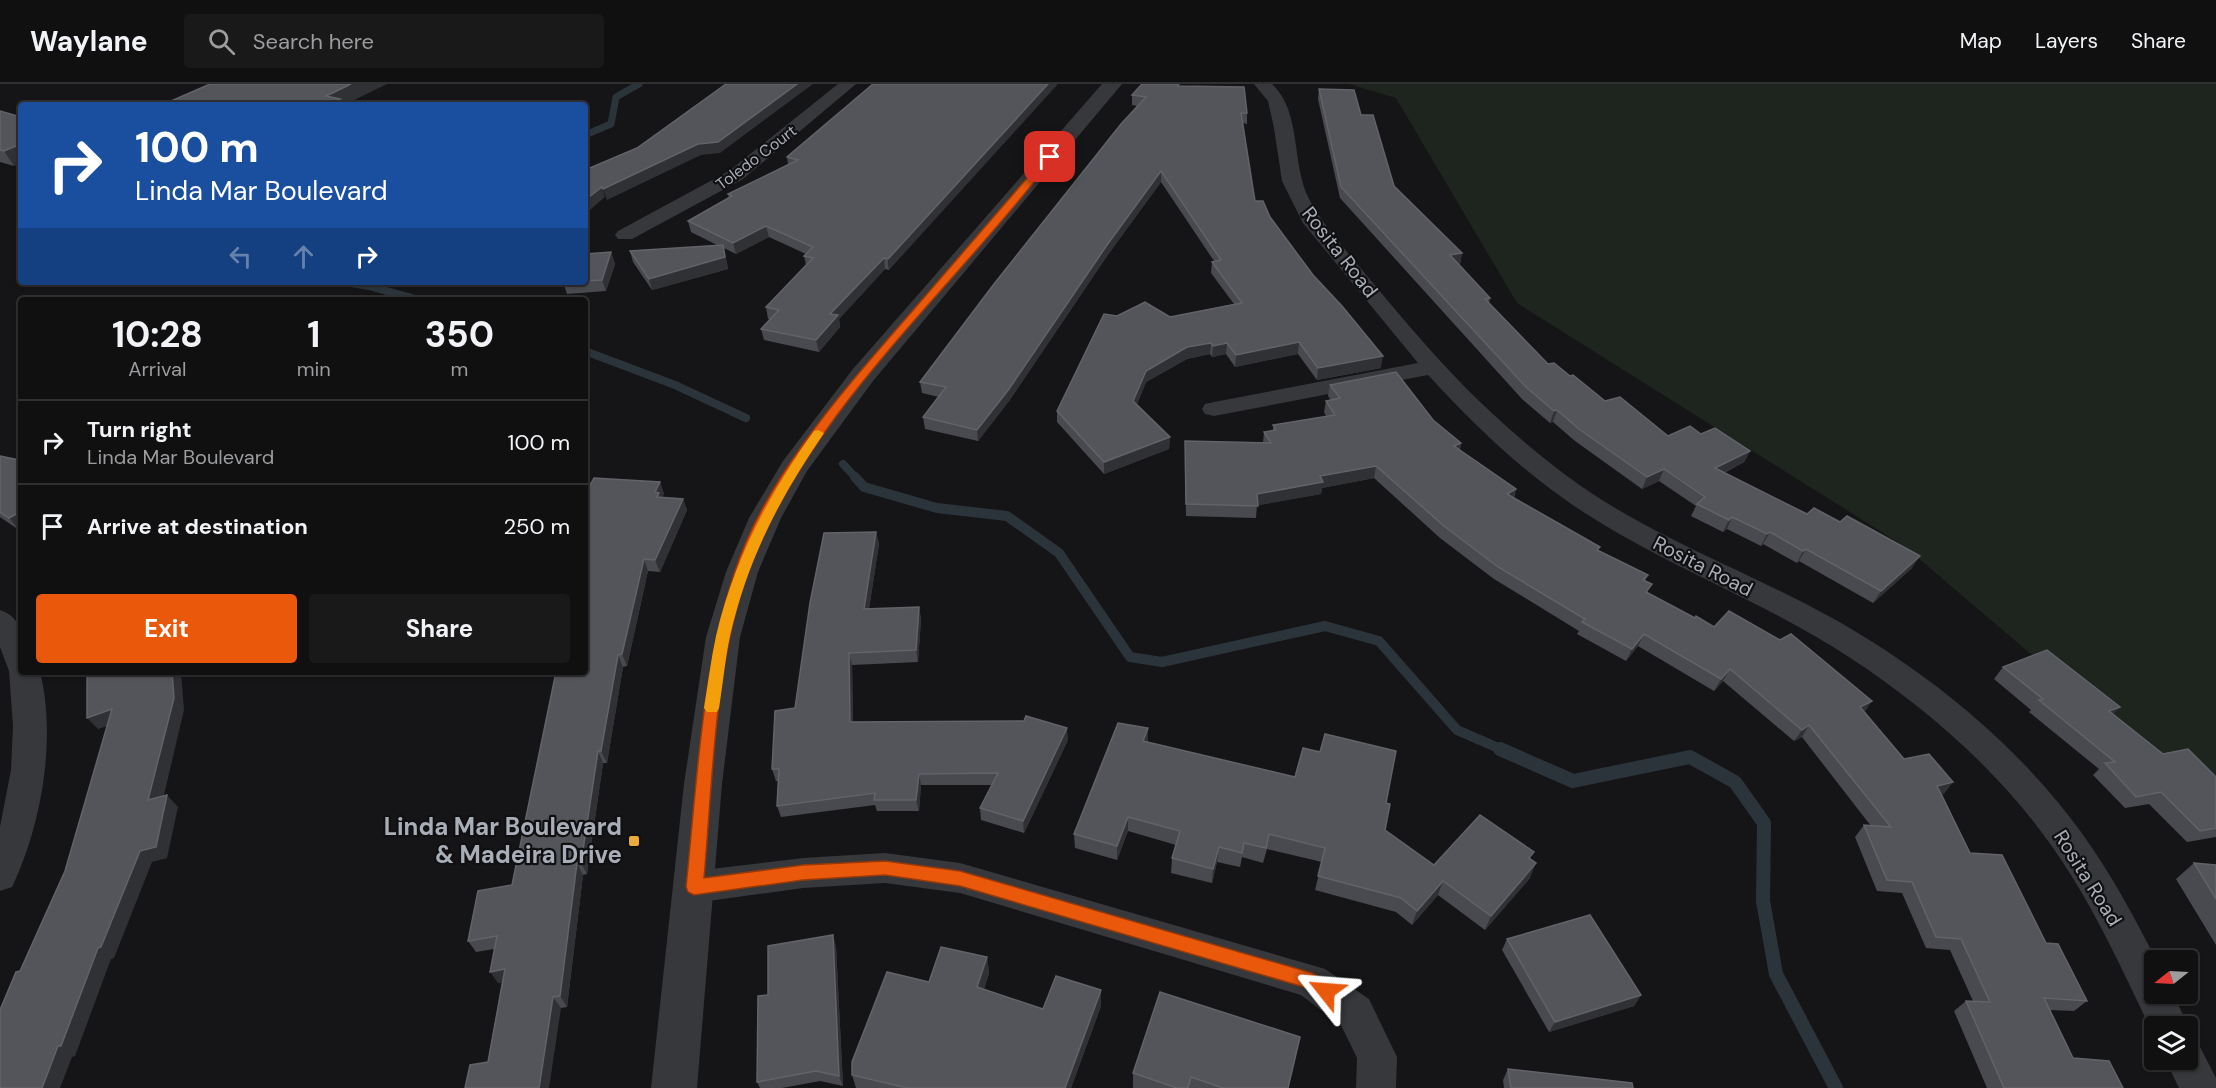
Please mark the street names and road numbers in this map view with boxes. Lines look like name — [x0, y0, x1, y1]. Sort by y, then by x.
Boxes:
street label: Toledo Court — [712, 120, 801, 195]
street label: Rosita Road — [1296, 201, 1384, 303]
street label: Rosita Road — [1649, 530, 1757, 602]
street label: Rosita Road — [2048, 825, 2128, 931]

